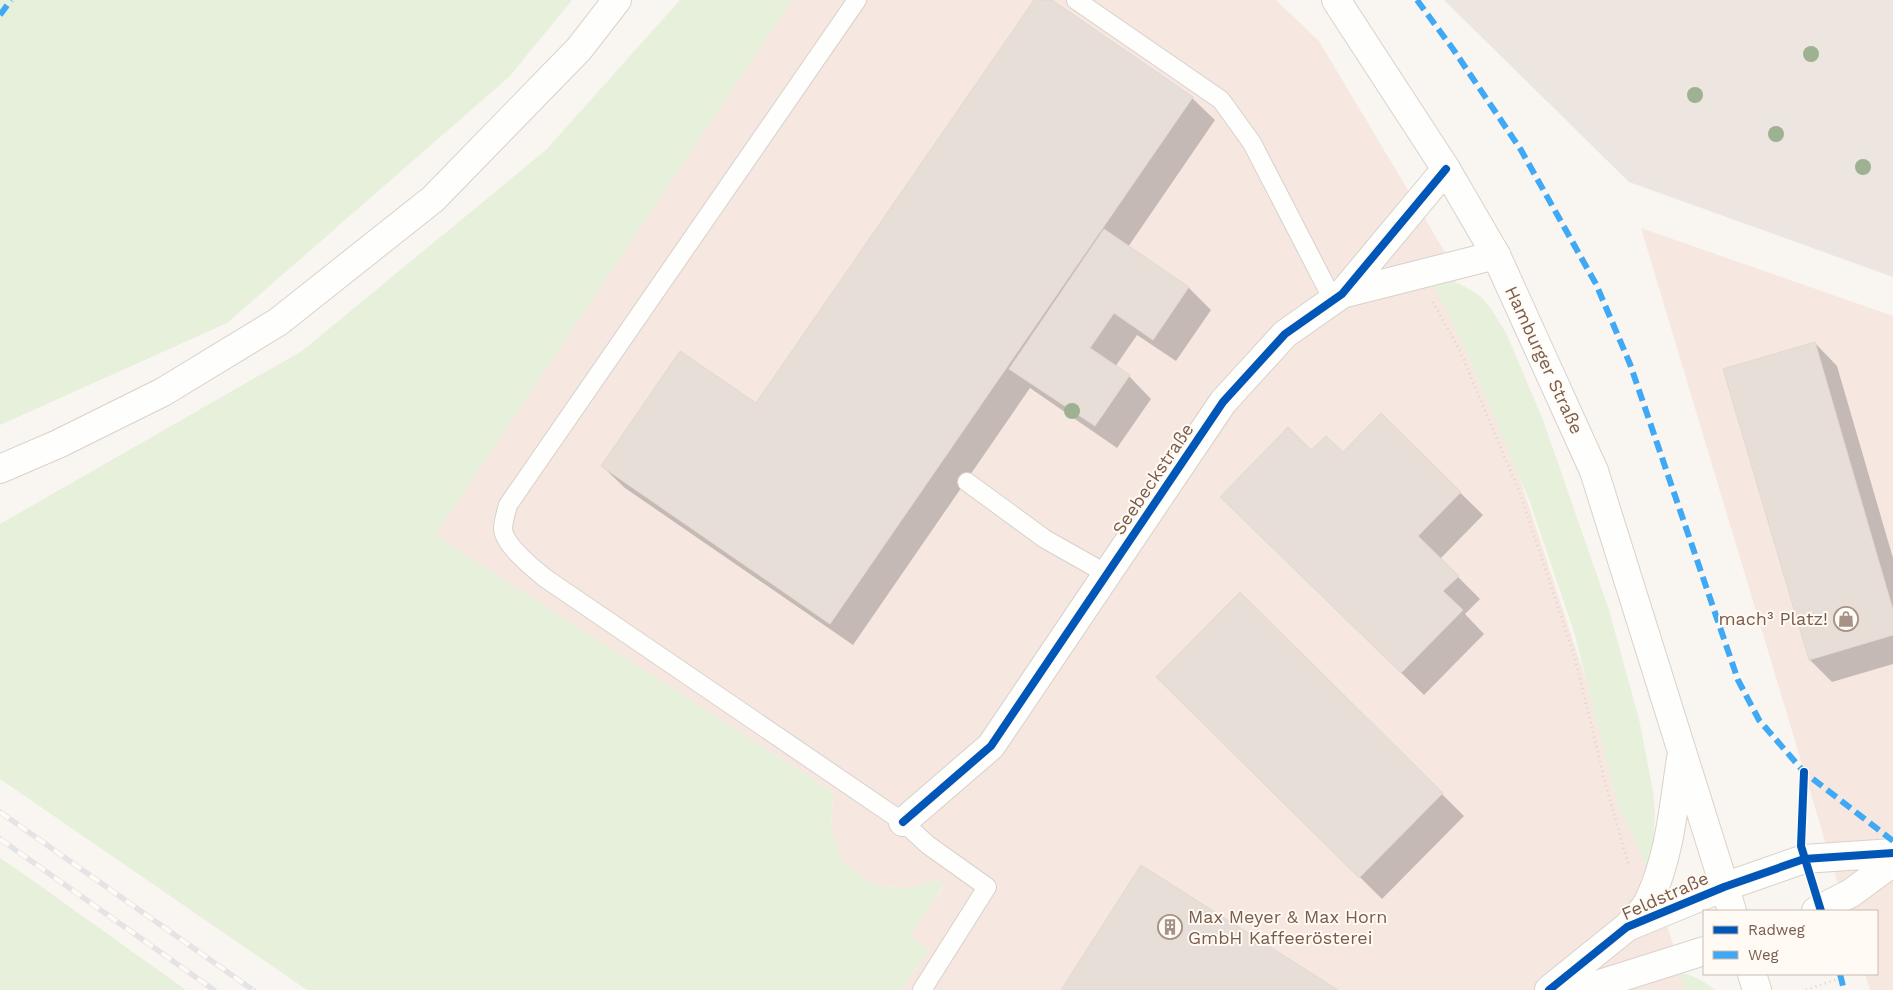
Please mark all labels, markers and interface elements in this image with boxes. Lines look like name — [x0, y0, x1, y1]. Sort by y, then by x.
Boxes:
street label: Hamburger Straße — [1501, 283, 1588, 437]
street label: Seebeckstraße — [1108, 419, 1198, 538]
shop icon: mach³ Platz! — [1833, 606, 1859, 632]
place label: mach³ Platz! — [1718, 608, 1828, 629]
street label: Feldstraße — [1618, 867, 1712, 924]
place label: Max Meyer & Max Horn GmbH Kaffeerösterei — [1188, 906, 1387, 948]
legend — [1703, 910, 1878, 975]
building icon: Max Meyer & Max Horn GmbH Kaffeerösterei — [1157, 914, 1183, 940]
text: Radweg — [1748, 921, 1805, 939]
text: Weg — [1748, 946, 1779, 964]

